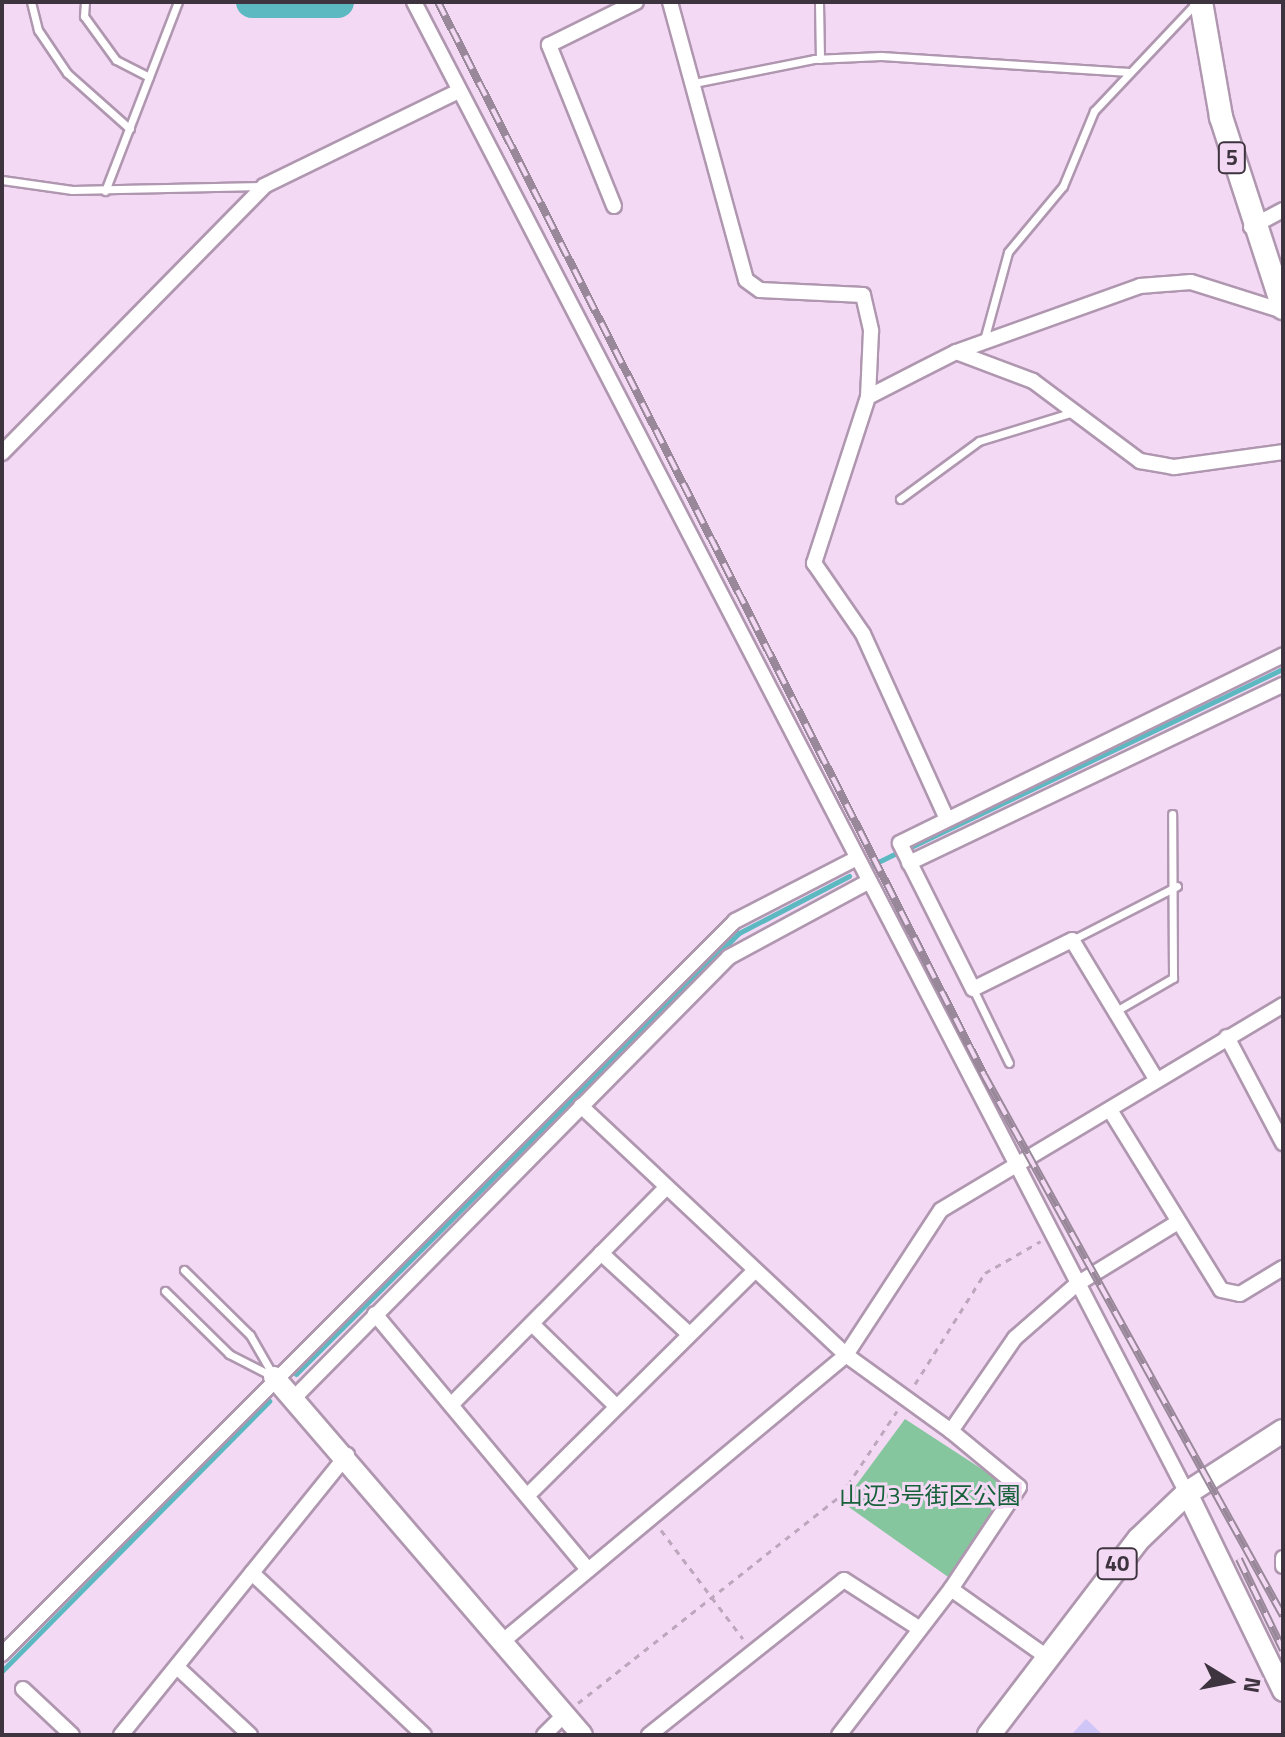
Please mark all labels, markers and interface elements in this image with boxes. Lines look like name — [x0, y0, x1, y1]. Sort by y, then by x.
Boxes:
road number: 5 — [1216, 140, 1248, 176]
park label: 山辺3号街区公園 — [839, 1482, 1021, 1510]
road number: 40 — [1095, 1546, 1139, 1582]
north arrow — [1189, 1641, 1269, 1721]
text: N — [1235, 1675, 1271, 1696]

